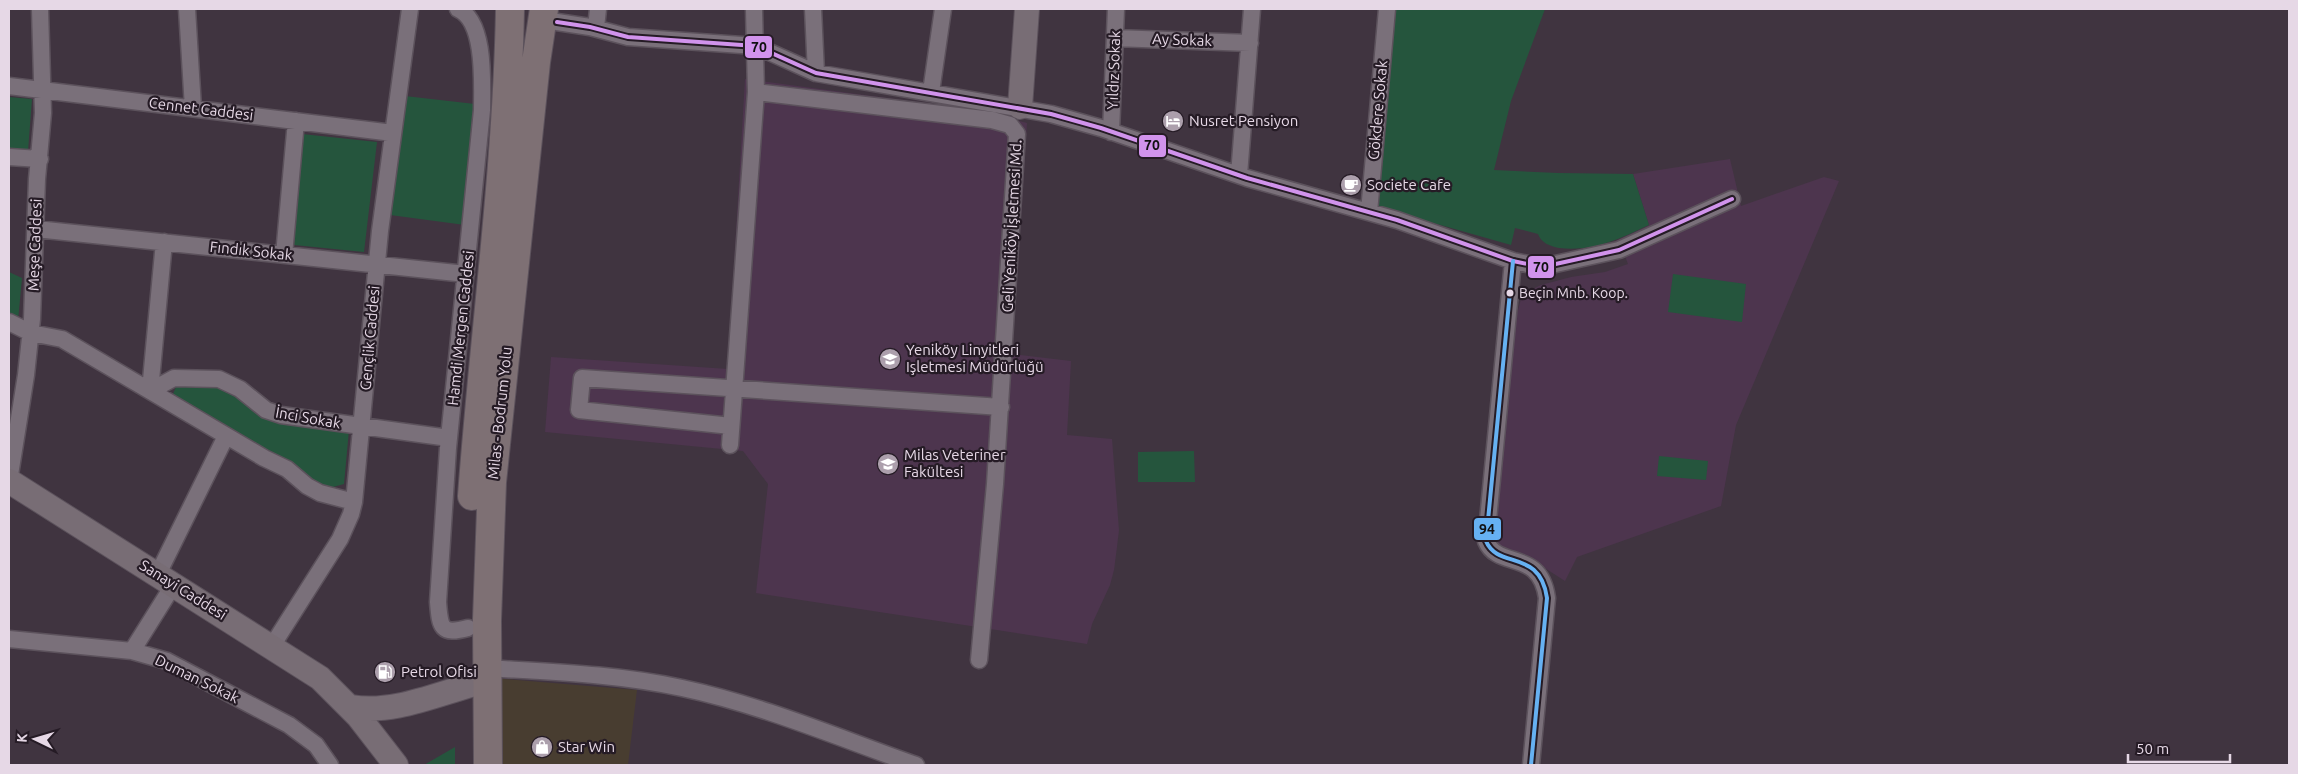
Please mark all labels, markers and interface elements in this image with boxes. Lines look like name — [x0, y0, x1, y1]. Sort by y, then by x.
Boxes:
street label: Yıldız Sokak — [1104, 30, 1123, 110]
street label: Ay Sokak — [1152, 30, 1213, 49]
line badge: 70 — [744, 35, 773, 59]
text: 70 — [751, 39, 767, 55]
street label: Gökdere Sokak — [1365, 59, 1390, 160]
street label: Cennet Caddesi — [148, 94, 254, 123]
hotel icon: Nusret Pensiyon — [1161, 109, 1185, 133]
place label: Nusret Pensiyon — [1189, 112, 1298, 129]
line badge: 70 — [1138, 134, 1167, 158]
text: 70 — [1144, 137, 1160, 153]
street label: Geli Yeniköy İşletmesi Md. — [998, 139, 1025, 313]
cafe icon: Societe Cafe — [1339, 173, 1363, 197]
place label: Societe Cafe — [1367, 176, 1451, 193]
street label: Meşe Caddesi — [24, 198, 45, 291]
street label: Fındık Sokak — [209, 238, 294, 263]
street label: Hamdi Mergen Caddesi — [444, 250, 477, 406]
line badge: 70 — [1527, 255, 1555, 279]
text: 70 — [1533, 259, 1549, 275]
street label: Gençlik Caddesi — [356, 285, 383, 391]
place label: Beçin Mnb. Koop. — [1519, 285, 1628, 301]
marker: Beçin Mnb. Koop. — [1505, 288, 1515, 298]
place label: Yeniköy Linyitleri Işletmesi Müdürlüğü — [906, 341, 1044, 375]
street label: Milas - Bodrum Yolu — [484, 346, 515, 480]
school or university icon: Yeniköy Linyitleri Işletmesi Müdürlüğü — [878, 347, 902, 371]
street label: İnci Sokak — [274, 403, 342, 432]
place label: Milas Veteriner Fakültesi — [904, 446, 1006, 480]
school or university icon: Milas Veteriner Fakültesi — [876, 452, 900, 476]
line badge: 94 — [1473, 517, 1502, 541]
text: 94 — [1479, 521, 1495, 537]
street label: Sanayi Caddesi — [137, 556, 230, 623]
street label: Duman Sokak — [152, 651, 242, 706]
fuel station icon: Petrol Ofisi — [373, 660, 397, 684]
place label: Petrol Ofisi — [401, 663, 477, 680]
north arrow — [10, 714, 60, 764]
text: K — [14, 732, 30, 743]
scale bar — [2128, 732, 2230, 764]
shop icon: Star Win — [530, 735, 554, 759]
place label: Star Win — [558, 738, 615, 755]
text: 50 m — [2136, 740, 2169, 757]

